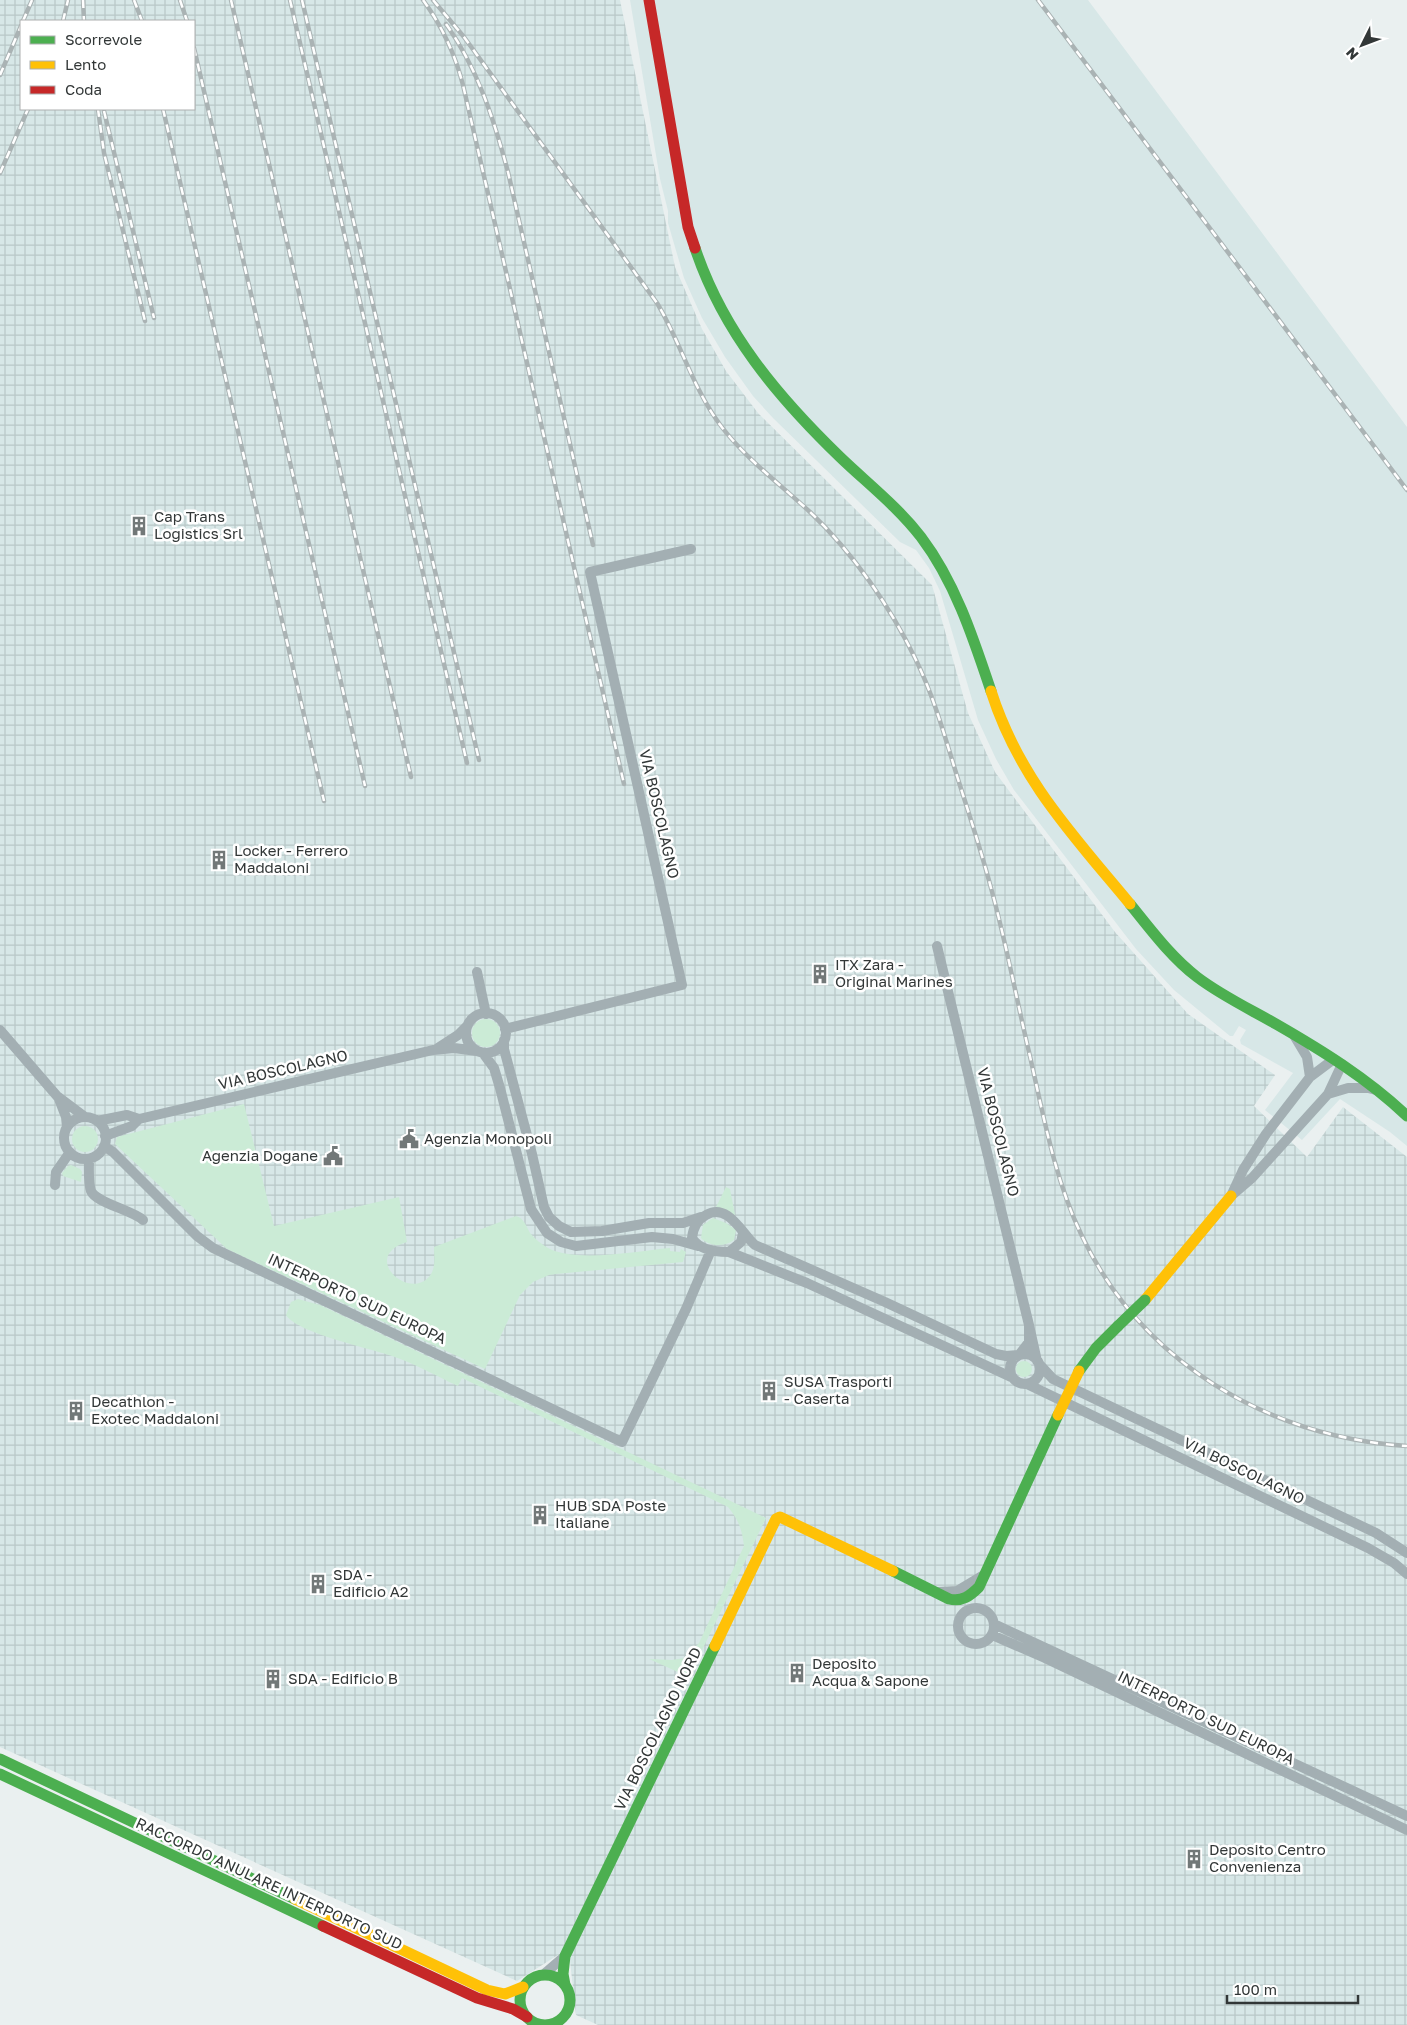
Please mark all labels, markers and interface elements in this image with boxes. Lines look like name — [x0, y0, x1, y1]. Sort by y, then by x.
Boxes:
legend — [20, 20, 195, 110]
north arrow — [1337, 20, 1387, 70]
text: Scorrevole — [65, 30, 142, 48]
text: N — [1342, 44, 1362, 64]
text: Lento — [65, 55, 106, 73]
text: Coda — [65, 80, 102, 98]
place label: Cap Trans Logistics Srl — [154, 507, 243, 542]
building icon: Cap Trans Logistics Srl — [128, 515, 150, 537]
street label: VIA BOSCOLAGNO — [636, 747, 684, 880]
place label: Locker - Ferrero Maddaloni — [234, 841, 348, 876]
building icon: Locker - Ferrero Maddaloni — [208, 849, 230, 871]
place label: ITX Zara - Original Marines — [835, 955, 953, 990]
building icon: ITX Zara - Original Marines — [809, 963, 831, 985]
street label: VIA BOSCOLAGNO — [216, 1045, 349, 1093]
street label: VIA BOSCOLAGNO — [974, 1065, 1024, 1198]
public building icon: Agenzia Monopoli — [398, 1128, 420, 1150]
place label: Agenzia Monopoli — [424, 1129, 552, 1147]
public building icon: Agenzia Dogane — [322, 1145, 344, 1167]
place label: Agenzia Dogane — [202, 1146, 318, 1164]
street label: INTERPORTO SUD EUROPA — [265, 1249, 449, 1347]
place label: SUSA Trasporti - Caserta — [784, 1372, 892, 1407]
building icon: SUSA Trasporti - Caserta — [758, 1380, 780, 1402]
place label: Decathlon - Exotec Maddaloni — [91, 1392, 219, 1427]
building icon: Decathlon - Exotec Maddaloni — [65, 1400, 87, 1422]
street label: VIA BOSCOLAGNO — [1181, 1433, 1308, 1507]
place label: HUB SDA Poste Italiane — [555, 1496, 666, 1531]
building icon: HUB SDA Poste Italiane — [529, 1504, 551, 1526]
place label: SDA - Edificio A2 — [333, 1565, 408, 1600]
building icon: SDA - Edificio A2 — [307, 1573, 329, 1595]
street label: VIA BOSCOLAGNO NORD — [610, 1644, 704, 1813]
place label: Deposito Acqua & Sapone — [812, 1654, 929, 1689]
building icon: Deposito Acqua & Sapone — [786, 1662, 808, 1684]
street label: INTERPORTO SUD EUROPA — [1115, 1666, 1298, 1768]
building icon: SDA - Edificio B — [262, 1668, 284, 1690]
place label: SDA - Edificio B — [288, 1669, 398, 1687]
street label: RACCORDO ANULARE INTERPORTO SUD — [133, 1813, 406, 1953]
place label: Deposito Centro Convenienza — [1209, 1840, 1326, 1875]
building icon: Deposito Centro Convenienza — [1183, 1848, 1205, 1870]
scale bar — [1227, 1972, 1358, 2004]
text: 100 m — [1234, 1980, 1277, 1998]

